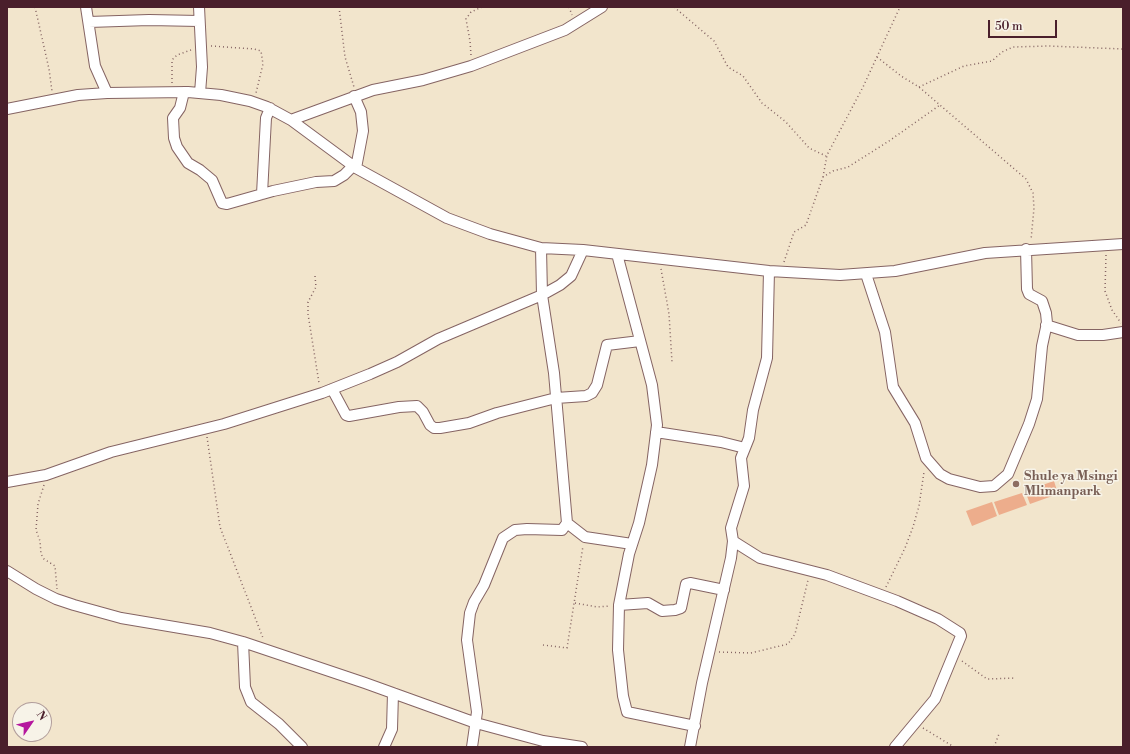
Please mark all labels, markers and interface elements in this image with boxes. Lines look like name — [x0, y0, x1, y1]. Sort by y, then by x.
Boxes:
scale bar — [990, 12, 1059, 38]
text: 50 m — [995, 19, 1023, 34]
place label: Shule ya Msingi Mlimanpark — [1024, 469, 1118, 500]
marker: Shule ya Msingi Mlimanpark — [1011, 479, 1021, 489]
north arrow — [12, 702, 52, 742]
text: N — [33, 708, 49, 723]

